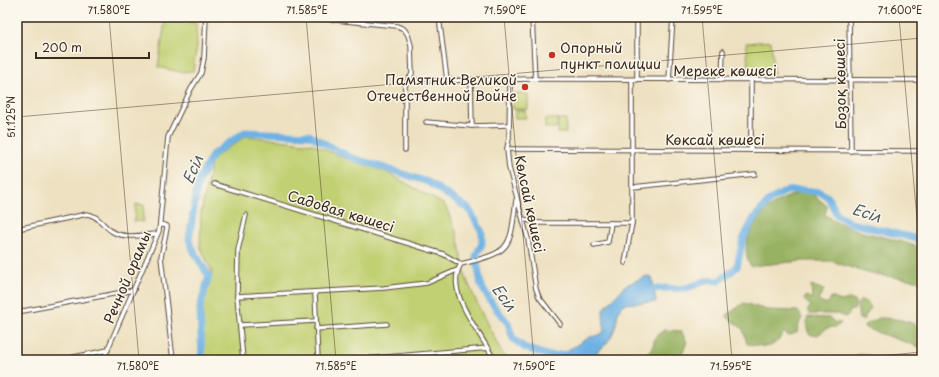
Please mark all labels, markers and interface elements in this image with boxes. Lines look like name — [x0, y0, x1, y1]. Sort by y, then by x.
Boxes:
text: 71.580°E — [88, 2, 130, 17]
text: 71.585°E — [286, 2, 328, 17]
text: 71.590°E — [484, 2, 526, 17]
text: 71.595°E — [681, 2, 723, 17]
text: 71.600°E — [878, 2, 922, 17]
scale bar — [36, 34, 149, 60]
place label: Опорный пункт полиции — [560, 37, 661, 74]
text: 200 m — [42, 38, 82, 56]
street label: Бозоқ көшесі — [829, 38, 851, 130]
marker: Опорный пункт полиции — [547, 50, 557, 60]
street label: Мереке көшесі — [673, 60, 777, 81]
place label: Памятник Великой Отечественной Войне — [367, 69, 517, 106]
marker: Памятник Великой Отечественной Войне — [520, 82, 530, 92]
text: 51.125°N — [3, 96, 18, 138]
street label: Көксай көшесі — [665, 129, 765, 150]
water label: Есіл — [176, 151, 208, 187]
street label: Көлсай көшесі — [509, 153, 551, 255]
street label: Садовая көшесі — [285, 185, 397, 237]
water label: Есіл — [850, 197, 884, 227]
street label: Речной орамы — [98, 227, 156, 327]
water label: Есіл — [487, 278, 523, 316]
text: 71.580°E — [117, 358, 159, 373]
text: 71.585°E — [315, 358, 357, 373]
text: 71.590°E — [513, 358, 555, 373]
text: 71.595°E — [710, 358, 752, 373]

